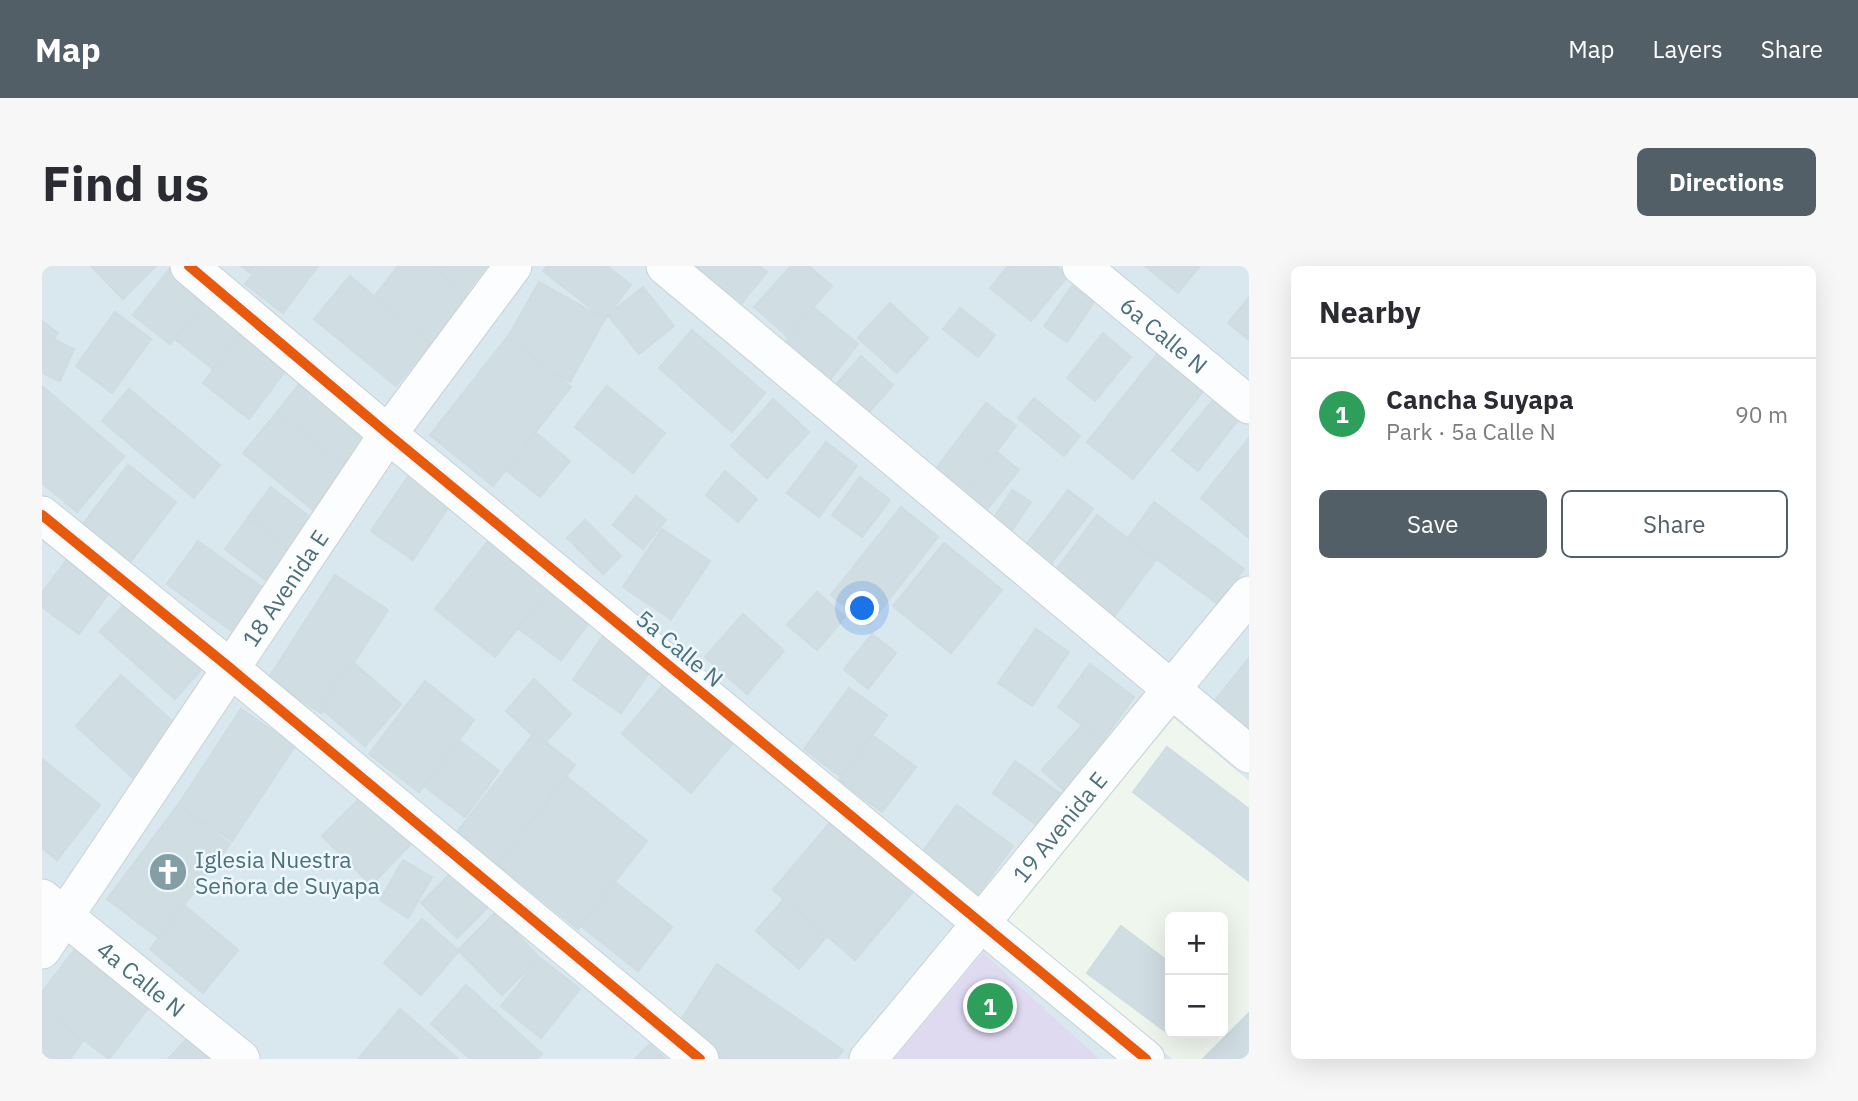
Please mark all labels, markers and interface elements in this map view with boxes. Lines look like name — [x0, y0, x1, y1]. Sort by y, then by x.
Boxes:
text: Map — [35, 28, 101, 71]
text: Map — [1568, 33, 1615, 65]
text: Layers — [1653, 33, 1723, 65]
text: Share — [1761, 33, 1823, 65]
button: Directions — [1637, 148, 1816, 216]
text: Find us — [42, 151, 209, 214]
street label: 6a Calle N — [1114, 290, 1214, 380]
text: Nearby — [1319, 292, 1421, 331]
text: Cancha Suyapa — [1386, 382, 1574, 416]
text: 1 — [1335, 399, 1349, 429]
text: 90 m — [1735, 399, 1788, 429]
text: Park · 5a Calle N — [1386, 416, 1556, 446]
button: Save — [1319, 490, 1547, 558]
button: Share — [1561, 490, 1788, 558]
street label: 18 Avenida E — [235, 524, 335, 652]
your location — [845, 591, 879, 625]
street label: 5a Calle N — [630, 603, 730, 693]
street label: 19 Avenida E — [1005, 765, 1113, 888]
place label: Iglesia Nuestra Señora de Suyapa — [195, 844, 380, 900]
church icon: Iglesia Nuestra Señora de Suyapa — [147, 851, 189, 893]
map controls — [1165, 912, 1228, 1038]
button: + — [1165, 912, 1228, 975]
street label: 4a Calle N — [91, 934, 192, 1023]
button: − — [1165, 975, 1228, 1038]
pin: 1 — [967, 980, 1013, 1032]

